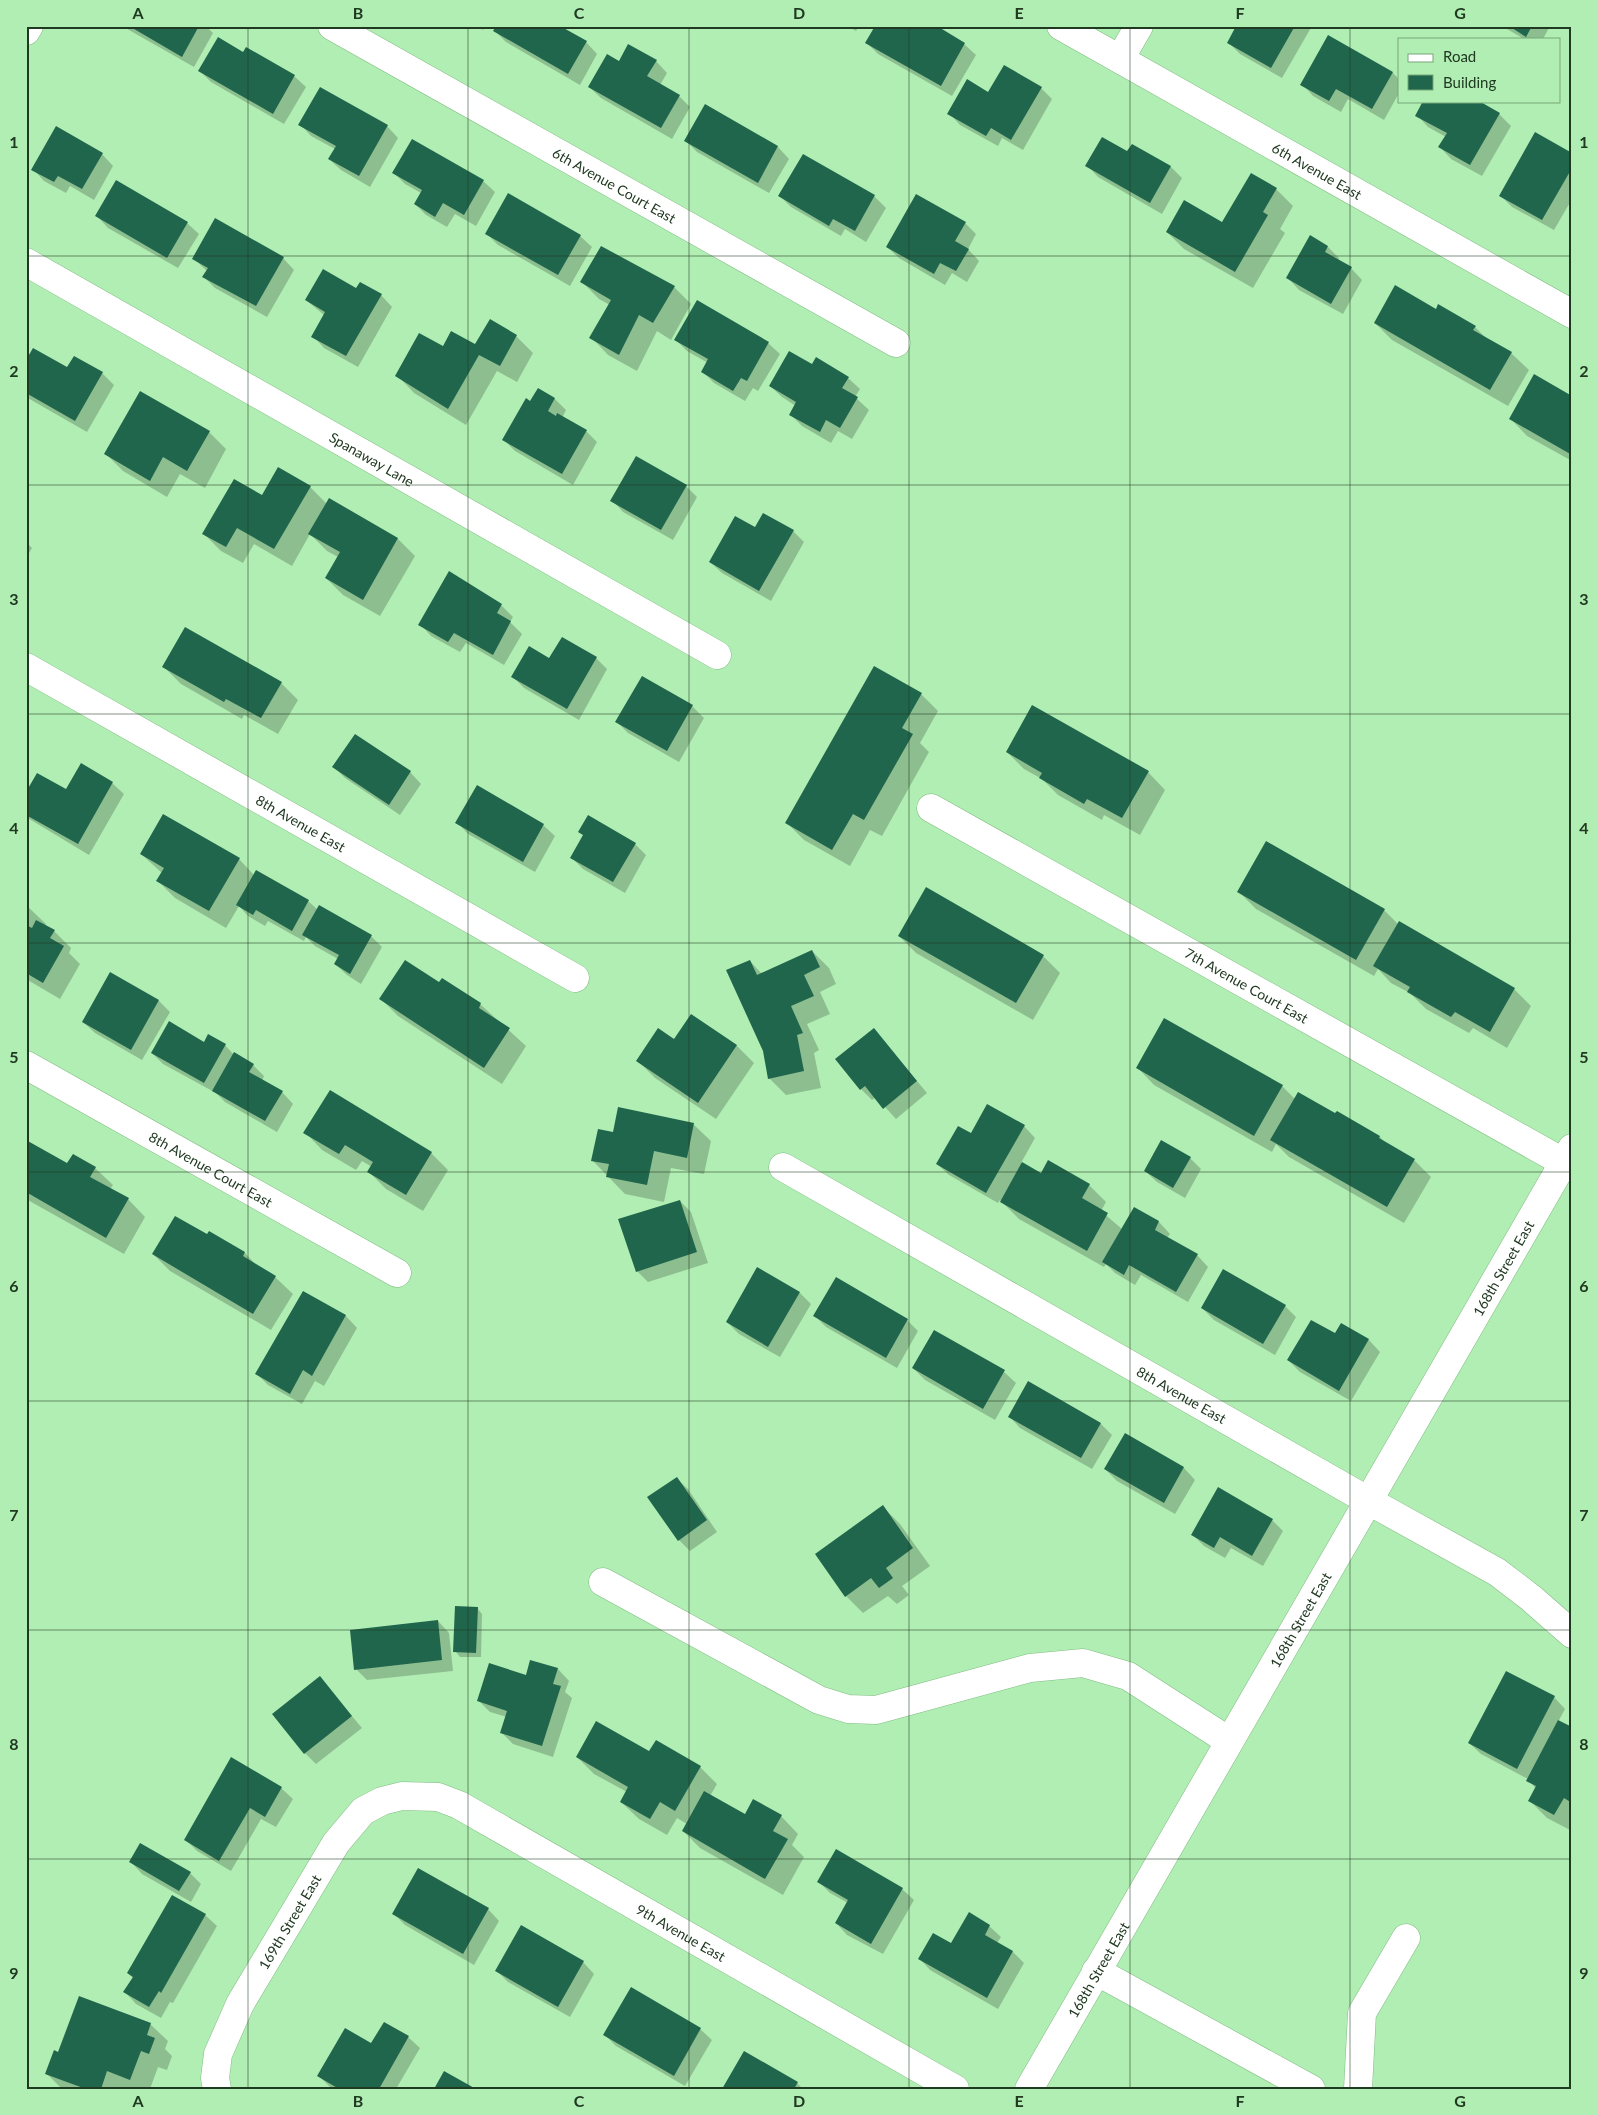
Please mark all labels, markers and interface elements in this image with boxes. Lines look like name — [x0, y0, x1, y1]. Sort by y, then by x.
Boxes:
text: A — [131, 3, 144, 22]
text: B — [353, 3, 363, 22]
text: C — [574, 3, 585, 22]
text: D — [793, 3, 805, 22]
text: E — [1014, 3, 1024, 22]
text: F — [1235, 3, 1245, 22]
text: G — [1454, 3, 1466, 22]
legend — [1398, 38, 1560, 102]
text: Road — [1443, 47, 1476, 65]
text: Building — [1443, 73, 1496, 91]
text: 1 — [9, 132, 19, 151]
text: 1 — [1579, 132, 1589, 151]
street label: 6th Avenue East — [1269, 138, 1365, 202]
street label: 6th Avenue Court East — [550, 143, 679, 226]
text: 2 — [9, 361, 19, 380]
text: 2 — [1579, 361, 1589, 380]
street label: Spanaway Lane — [327, 428, 417, 490]
text: 3 — [9, 589, 19, 608]
text: 3 — [1579, 589, 1589, 608]
street label: 8th Avenue East — [253, 791, 349, 855]
text: 4 — [9, 818, 19, 837]
text: 4 — [1579, 818, 1589, 837]
street label: 7th Avenue Court East — [1182, 944, 1312, 1026]
text: 5 — [9, 1047, 19, 1066]
text: 5 — [1579, 1047, 1589, 1066]
street label: 8th Avenue Court East — [146, 1127, 276, 1210]
street label: 168th Street East — [1469, 1217, 1537, 1319]
text: 6 — [9, 1276, 19, 1295]
text: 6 — [1579, 1276, 1589, 1295]
street label: 8th Avenue East — [1134, 1362, 1229, 1427]
text: 7 — [9, 1505, 19, 1524]
text: 7 — [1579, 1505, 1589, 1524]
street label: 168th Street East — [1266, 1569, 1334, 1670]
text: 8 — [9, 1734, 19, 1753]
text: 8 — [1579, 1734, 1589, 1753]
street label: 169th Street East — [254, 1871, 324, 1972]
street label: 9th Avenue East — [634, 1900, 729, 1965]
street label: 168th Street East — [1064, 1919, 1132, 2020]
text: 9 — [9, 1963, 19, 1982]
text: 9 — [1579, 1963, 1589, 1982]
text: A — [131, 2091, 144, 2110]
text: B — [353, 2091, 363, 2110]
text: C — [574, 2091, 585, 2110]
text: D — [793, 2091, 805, 2110]
text: E — [1014, 2091, 1024, 2110]
text: F — [1235, 2091, 1245, 2110]
text: G — [1454, 2091, 1466, 2110]

